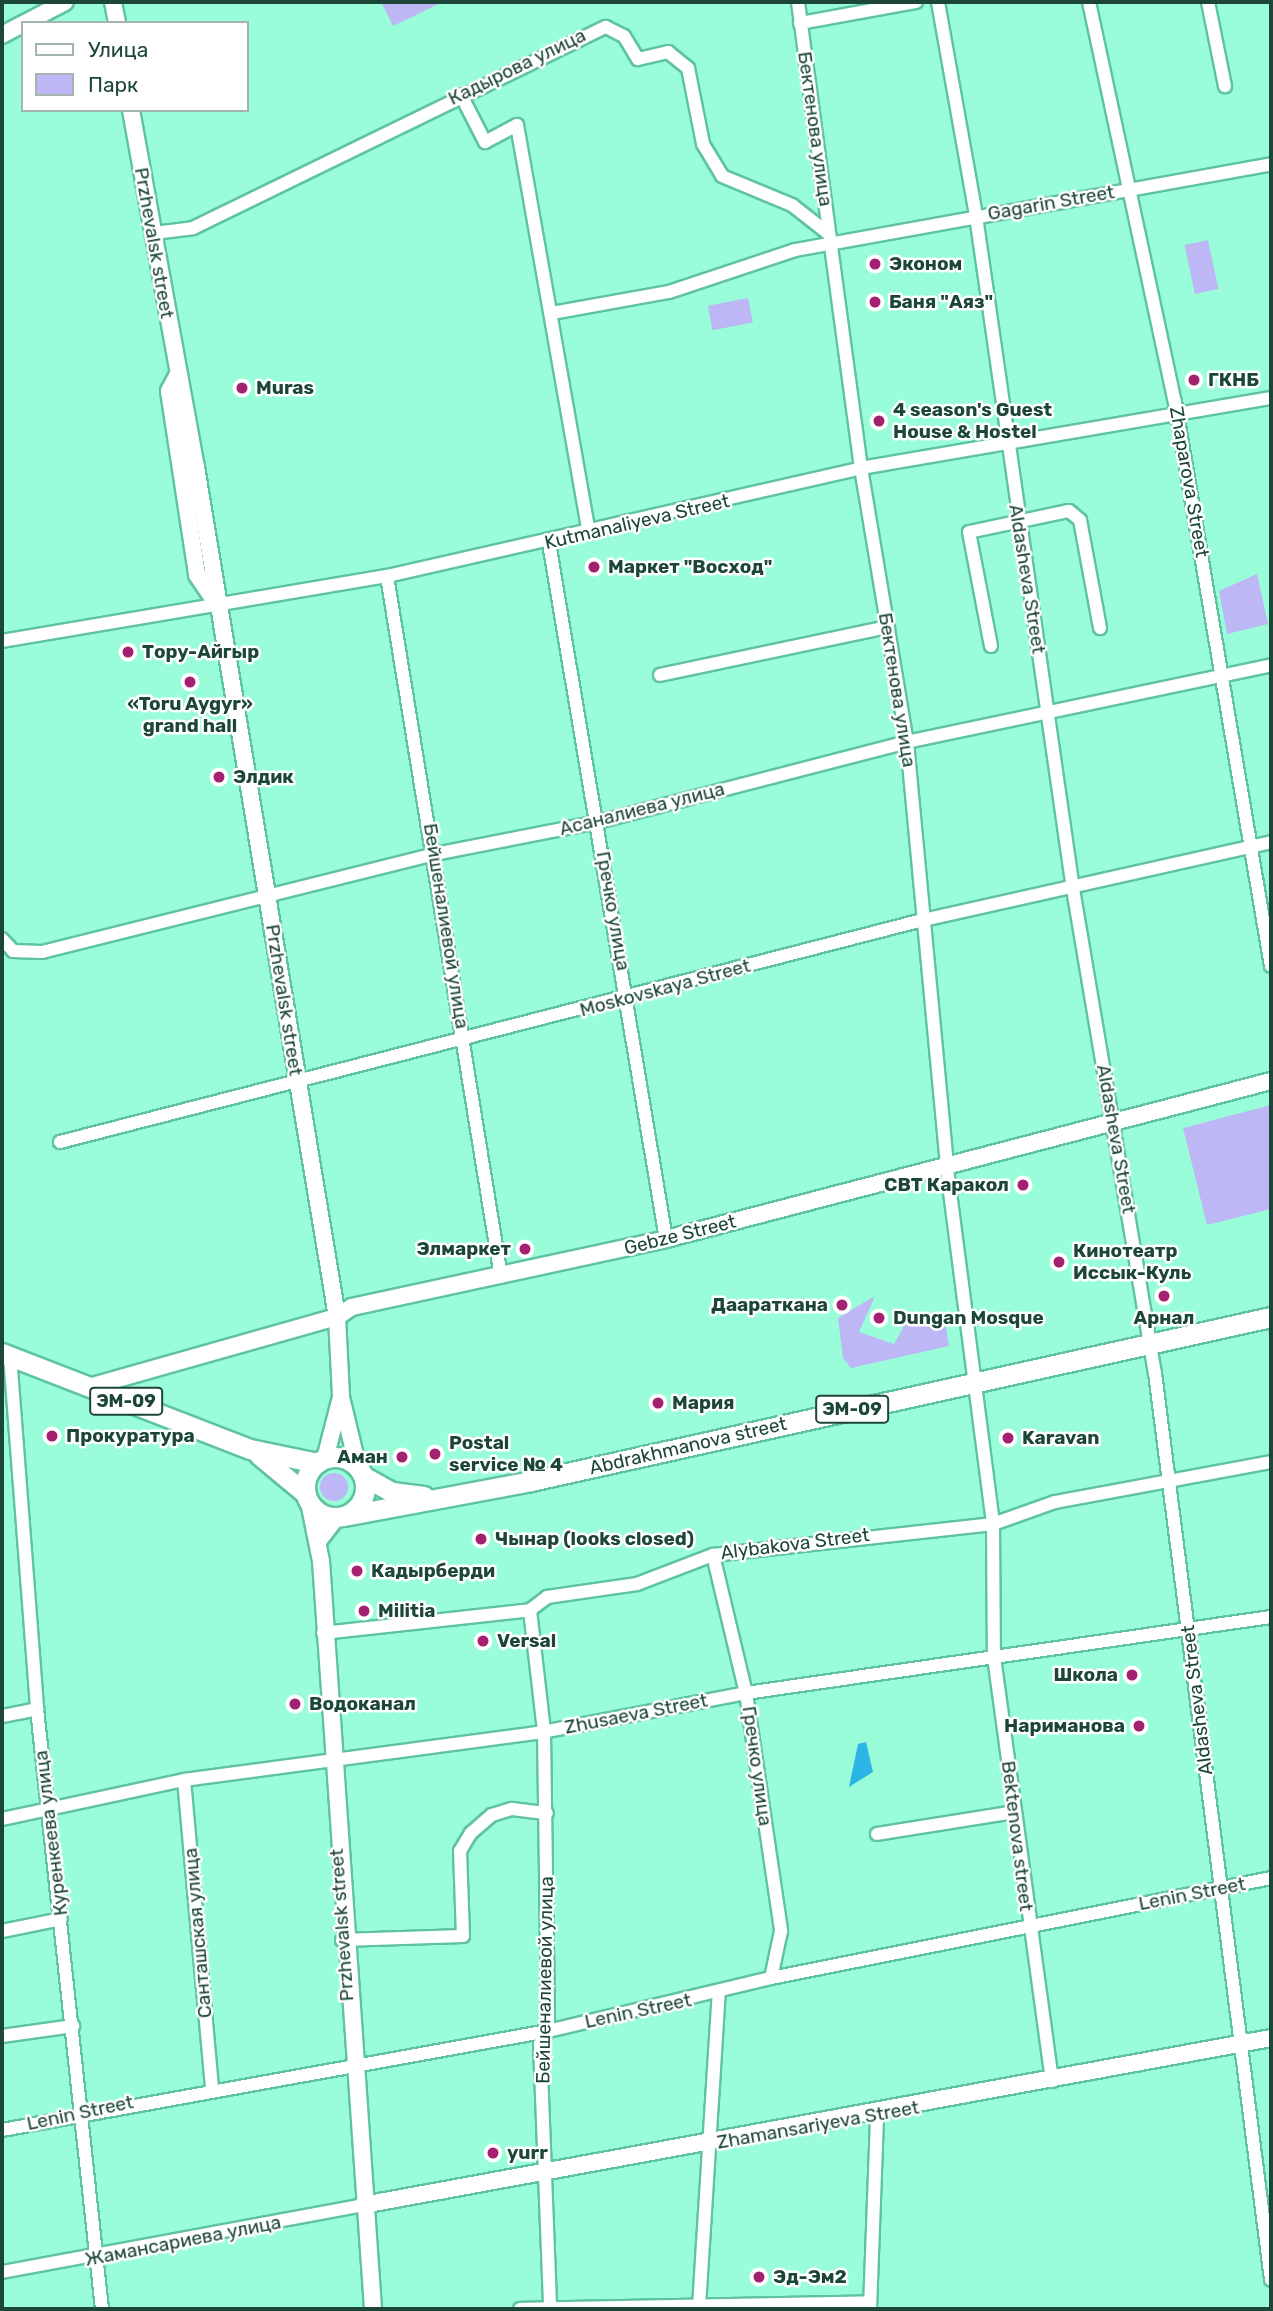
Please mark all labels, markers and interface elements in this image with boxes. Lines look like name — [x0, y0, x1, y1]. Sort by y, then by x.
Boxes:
legend — [21, 21, 248, 112]
street label: Кадырова улица — [445, 24, 589, 110]
text: Улица — [88, 37, 148, 62]
street label: Бектенова улица — [793, 50, 837, 208]
text: Парк — [88, 72, 138, 97]
street label: Przhevalsk street — [129, 166, 179, 320]
street label: Gagarin Street — [986, 181, 1116, 225]
place label: Эконом — [889, 253, 962, 275]
marker: Эконом — [867, 256, 883, 272]
place label: Баня "Аяз" — [889, 291, 993, 313]
marker: Баня "Аяз" — [867, 294, 883, 310]
place label: ГКНБ — [1208, 369, 1259, 391]
marker: ГКНБ — [1186, 372, 1202, 388]
place label: Muras — [256, 377, 314, 399]
marker: Muras — [234, 380, 250, 396]
place label: 4 season's Guest House & Hostel — [893, 399, 1052, 443]
street label: Zhaparova Street — [1164, 405, 1214, 559]
marker: 4 season's Guest House & Hostel — [871, 413, 887, 429]
street label: Kutmanaliyeva Street — [542, 490, 732, 554]
street label: Aldasheva Street — [1004, 503, 1050, 655]
place label: Маркет "Восход" — [608, 556, 772, 578]
marker: Маркет "Восход" — [586, 559, 602, 575]
street label: Бектенова улица — [874, 611, 920, 769]
place label: Тору-Айгыр — [142, 641, 259, 663]
marker: Тору-Айгыр — [120, 644, 136, 660]
marker: «Toru Aygyr» grand hall — [182, 674, 198, 690]
place label: «Toru Aygyr» grand hall — [127, 693, 253, 737]
place label: Элдик — [233, 766, 294, 788]
marker: Элдик — [211, 769, 227, 785]
street label: Асаналиева улица — [557, 777, 727, 841]
street label: Бейшеналиевой улица — [418, 822, 474, 1030]
street label: Гречко улица — [591, 850, 635, 972]
street label: Przhevalsk street — [261, 923, 307, 1077]
street label: Moskovskaya Street — [577, 954, 753, 1022]
street label: Aldasheva Street — [1092, 1063, 1140, 1215]
place label: СВТ Каракол — [884, 1174, 1009, 1196]
marker: СВТ Каракол — [1015, 1177, 1031, 1193]
street label: Gebze Street — [622, 1210, 738, 1260]
place label: Элмаркет — [416, 1238, 511, 1260]
place label: Кинотеатр Иссык-Куль — [1073, 1240, 1191, 1284]
marker: Элмаркет — [517, 1241, 533, 1257]
marker: Кинотеатр Иссык-Куль — [1051, 1254, 1067, 1270]
marker: Арнал — [1156, 1288, 1172, 1304]
place label: Даараткана — [711, 1294, 828, 1316]
marker: Даараткана — [834, 1297, 850, 1313]
place label: Dungan Mosque — [893, 1307, 1044, 1329]
place label: Арнал — [1134, 1307, 1194, 1329]
marker: Dungan Mosque — [871, 1310, 887, 1326]
road number: ЭМ-09 — [88, 1386, 164, 1416]
place label: Мария — [672, 1392, 735, 1414]
road number: ЭМ-09 — [814, 1394, 890, 1424]
marker: Мария — [650, 1395, 666, 1411]
street label: Abdrakhmanova street — [587, 1412, 789, 1480]
place label: Прокуратура — [66, 1425, 195, 1447]
place label: Karavan — [1022, 1427, 1099, 1449]
marker: Прокуратура — [44, 1428, 60, 1444]
marker: Karavan — [1000, 1430, 1016, 1446]
place label: Postal service № 4 — [449, 1432, 563, 1476]
place label: Аман — [337, 1446, 388, 1468]
marker: Postal service № 4 — [427, 1446, 443, 1462]
marker: Аман — [394, 1449, 410, 1465]
street label: Alybakova Street — [719, 1524, 871, 1564]
place label: Чынар (looks closed) — [495, 1528, 694, 1550]
marker: Чынар (looks closed) — [473, 1531, 489, 1547]
place label: Кадырберди — [371, 1560, 495, 1582]
marker: Кадырберди — [349, 1563, 365, 1579]
place label: Militia — [378, 1600, 436, 1622]
marker: Militia — [356, 1603, 372, 1619]
street label: Aldasheva Street — [1176, 1624, 1218, 1776]
place label: Versal — [497, 1630, 556, 1652]
marker: Versal — [475, 1633, 491, 1649]
place label: Школа — [1054, 1664, 1118, 1686]
marker: Школа — [1124, 1667, 1140, 1683]
street label: Zhusaeva Street — [563, 1689, 709, 1739]
place label: Водоканал — [309, 1693, 416, 1715]
marker: Водоканал — [287, 1696, 303, 1712]
street label: Гречко улица — [737, 1705, 777, 1827]
place label: Нариманова — [1004, 1715, 1125, 1737]
marker: Нариманова — [1131, 1718, 1147, 1734]
street label: Куренкеева улица — [30, 1749, 72, 1917]
street label: Bektenova street — [996, 1760, 1038, 1912]
street label: Санташская улица — [179, 1847, 217, 2019]
street label: Przhevalsk street — [325, 1848, 359, 2002]
street label: Lenin Street — [1137, 1872, 1247, 1916]
street label: Бейшеналиевой улица — [532, 1876, 558, 2084]
street label: Lenin Street — [583, 1989, 693, 2033]
street label: Lenin Street — [25, 2091, 135, 2135]
street label: Zhamansariyeva Street — [715, 2096, 921, 2154]
place label: yurr — [507, 2142, 548, 2164]
marker: yurr — [485, 2145, 501, 2161]
street label: Жамансариева улица — [83, 2211, 283, 2271]
place label: Эд-Эм2 — [773, 2266, 847, 2288]
marker: Эд-Эм2 — [751, 2269, 767, 2285]

